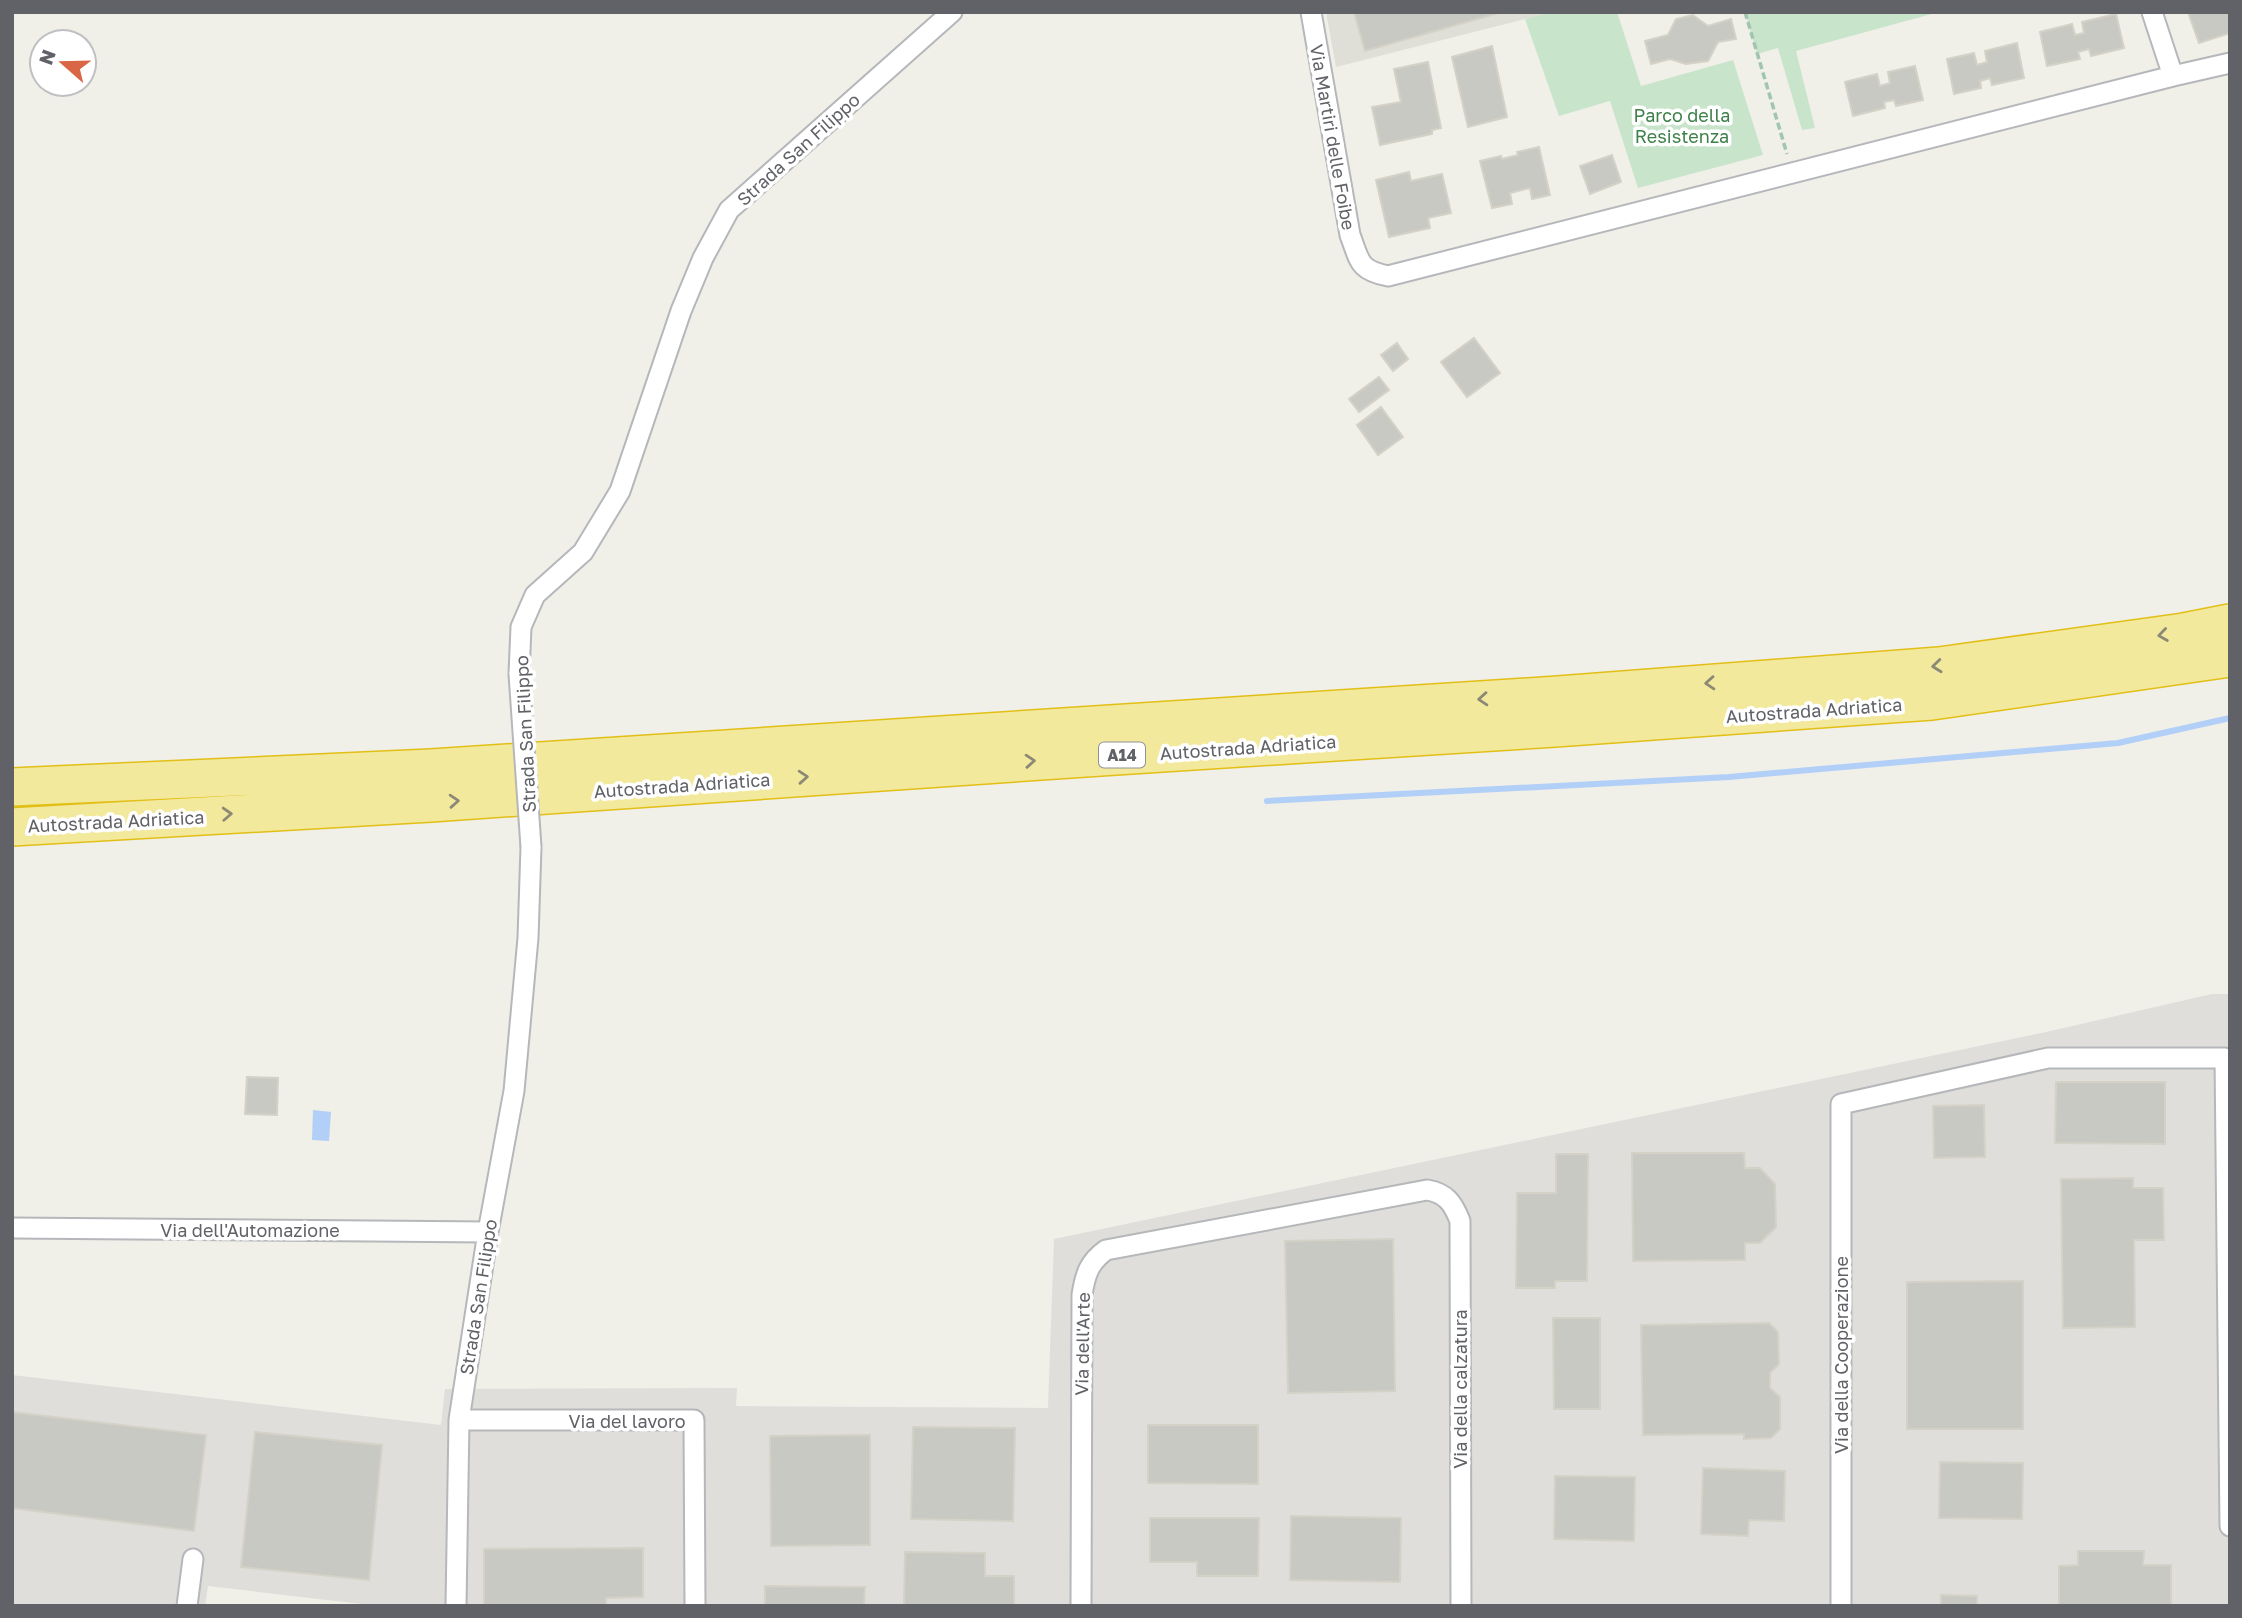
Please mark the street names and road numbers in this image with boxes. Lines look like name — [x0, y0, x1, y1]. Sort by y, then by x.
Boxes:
street label: Via Martiri delle Foibe — [1306, 42, 1360, 232]
street label: Strada San Filippo — [732, 88, 864, 210]
street label: Strada San Filippo — [510, 655, 540, 813]
street label: Autostrada Adriatica — [1725, 693, 1903, 727]
street label: Autostrada Adriatica — [1159, 730, 1337, 764]
road number: A14 — [1099, 742, 1145, 768]
street label: Autostrada Adriatica — [593, 768, 771, 802]
street label: Autostrada Adriatica — [27, 805, 205, 837]
street label: Strada San Filippo — [455, 1218, 501, 1376]
street label: Via dell'Automazione — [160, 1219, 340, 1241]
street label: Via della Cooperazione — [1830, 1256, 1852, 1454]
street label: Via dell'Arte — [1070, 1292, 1094, 1396]
street label: Via della calzatura — [1449, 1309, 1471, 1469]
street label: Via del lavoro — [568, 1410, 686, 1432]

